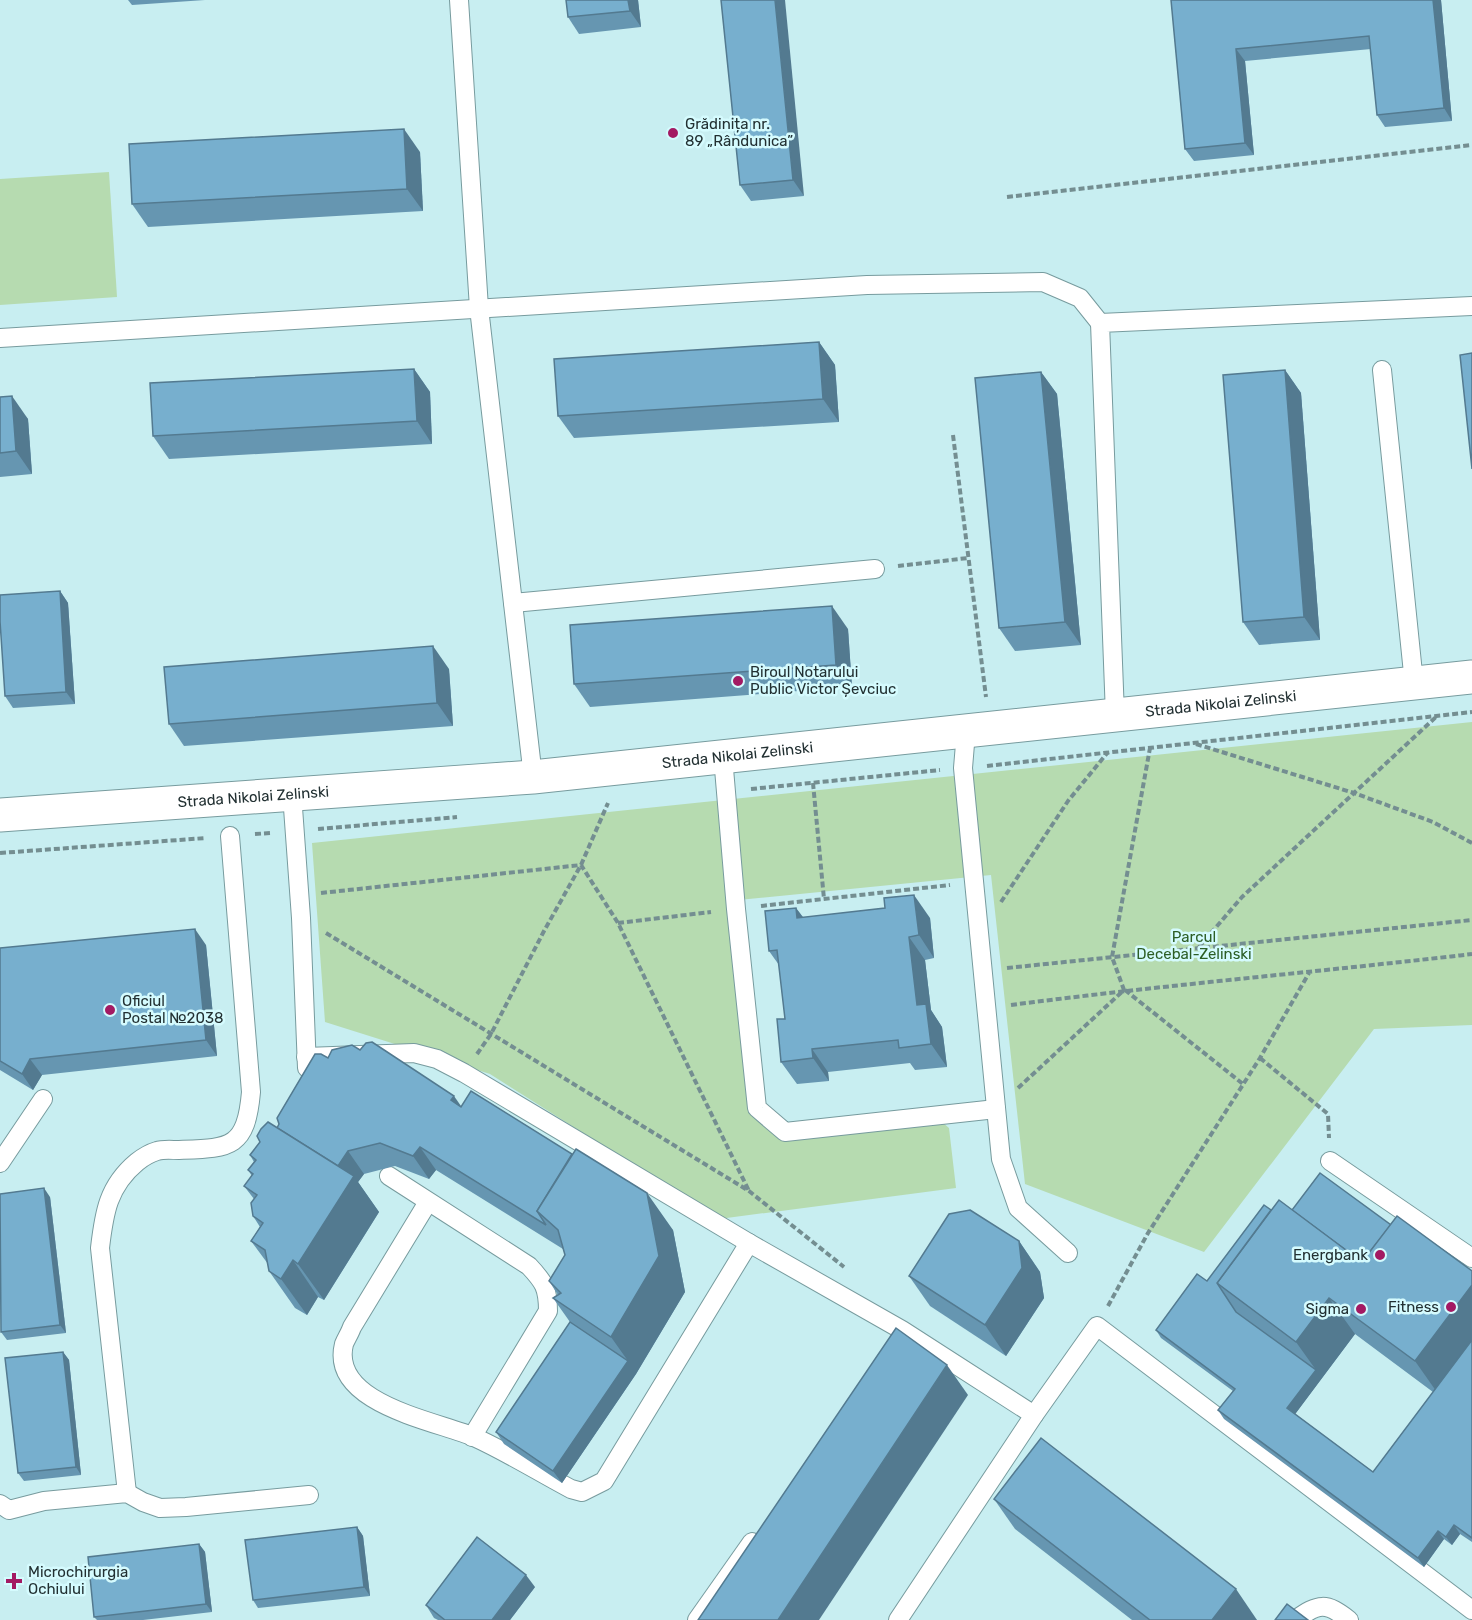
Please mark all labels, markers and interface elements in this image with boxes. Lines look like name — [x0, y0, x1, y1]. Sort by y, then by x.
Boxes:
place label: Grădinița nr. 89 „Rândunica” — [685, 115, 793, 150]
marker: Grădinița nr. 89 „Rândunica” — [666, 126, 680, 140]
place label: Biroul Notarului Public Victor Șevciuc — [750, 663, 896, 698]
marker: Biroul Notarului Public Victor Șevciuc — [731, 674, 745, 688]
street label: Strada Nikolai Zelinski — [1144, 687, 1297, 721]
street label: Strada Nikolai Zelinski — [661, 738, 814, 772]
street label: Strada Nikolai Zelinski — [177, 783, 330, 811]
park label: Parcul Decebal-Zelinski — [1136, 928, 1252, 963]
place label: Oficiul Postal №2038 — [122, 992, 223, 1027]
marker: Oficiul Postal №2038 — [103, 1003, 117, 1017]
place label: Energbank — [1293, 1246, 1368, 1264]
marker: Energbank — [1373, 1248, 1387, 1262]
place label: Fitness — [1388, 1298, 1439, 1316]
place label: Sigma — [1305, 1300, 1349, 1318]
marker: Fitness — [1444, 1300, 1458, 1314]
marker: Sigma — [1354, 1302, 1368, 1316]
place label: Microchirurgia Ochiului — [28, 1563, 128, 1598]
marker: Microchirurgia Ochiului — [5, 1572, 23, 1590]

